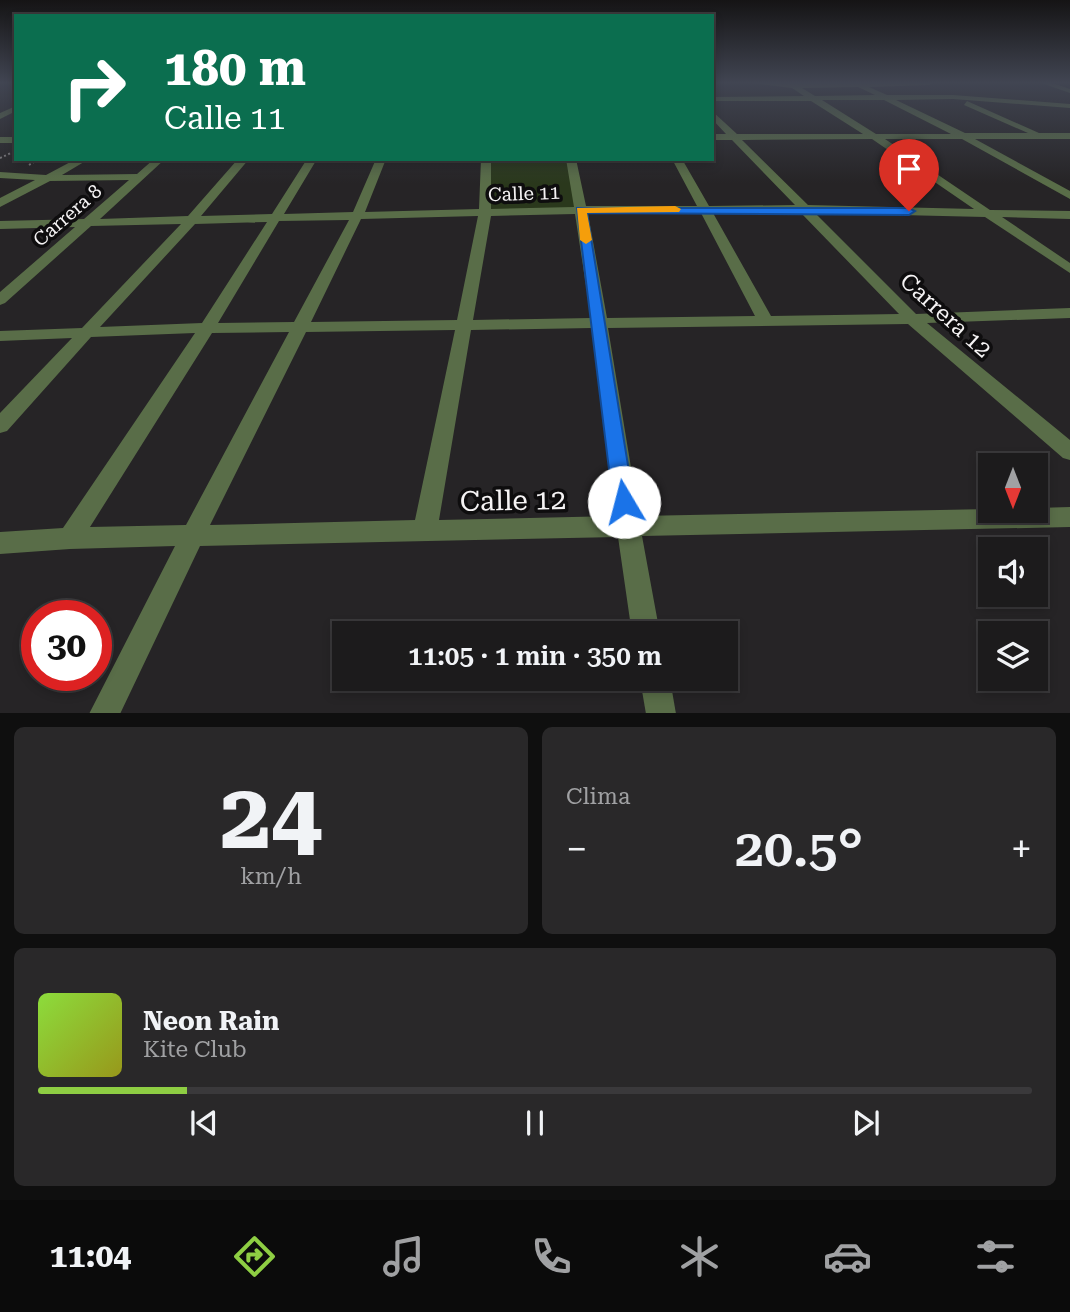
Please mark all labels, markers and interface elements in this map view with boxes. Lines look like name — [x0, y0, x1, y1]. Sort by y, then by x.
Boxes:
text: 180 m — [164, 40, 306, 97]
icon: right — [49, 42, 140, 133]
text: Calle 11 — [164, 99, 286, 137]
pin — [879, 139, 939, 211]
icon: arrive — [890, 150, 928, 188]
street label: Carrera 8 — [28, 179, 106, 251]
street label: Calle 11 — [488, 181, 560, 206]
street label: Carrera 12 — [894, 267, 997, 363]
north arrow — [978, 453, 1048, 523]
map controls — [978, 453, 1048, 691]
position arrow — [587, 465, 661, 539]
street label: Calle 12 — [460, 483, 566, 518]
button: sound — [978, 537, 1048, 607]
speed limit sign: 30 — [21, 600, 112, 691]
button: layers — [978, 621, 1048, 691]
text: 11:05 · 1 min · 350 m — [408, 641, 662, 671]
text: 24 — [220, 764, 322, 870]
text: Clima — [566, 783, 630, 810]
text: 20.5° — [735, 818, 863, 879]
text: − — [566, 827, 587, 871]
text: + — [1011, 827, 1032, 871]
text: km/h — [240, 863, 302, 890]
text: Neon Rain — [143, 1006, 279, 1036]
text: Kite Club — [143, 1036, 247, 1063]
icon: previous — [185, 1104, 223, 1142]
icon: pause — [516, 1104, 554, 1142]
icon: next — [847, 1104, 885, 1142]
icon: directions — [230, 1232, 279, 1281]
icon: music — [379, 1232, 428, 1281]
icon: phone — [527, 1232, 576, 1281]
icon: climate — [675, 1232, 724, 1281]
icon: car — [823, 1232, 872, 1281]
icon: filters — [971, 1232, 1020, 1281]
text: 11:04 — [50, 1237, 131, 1275]

